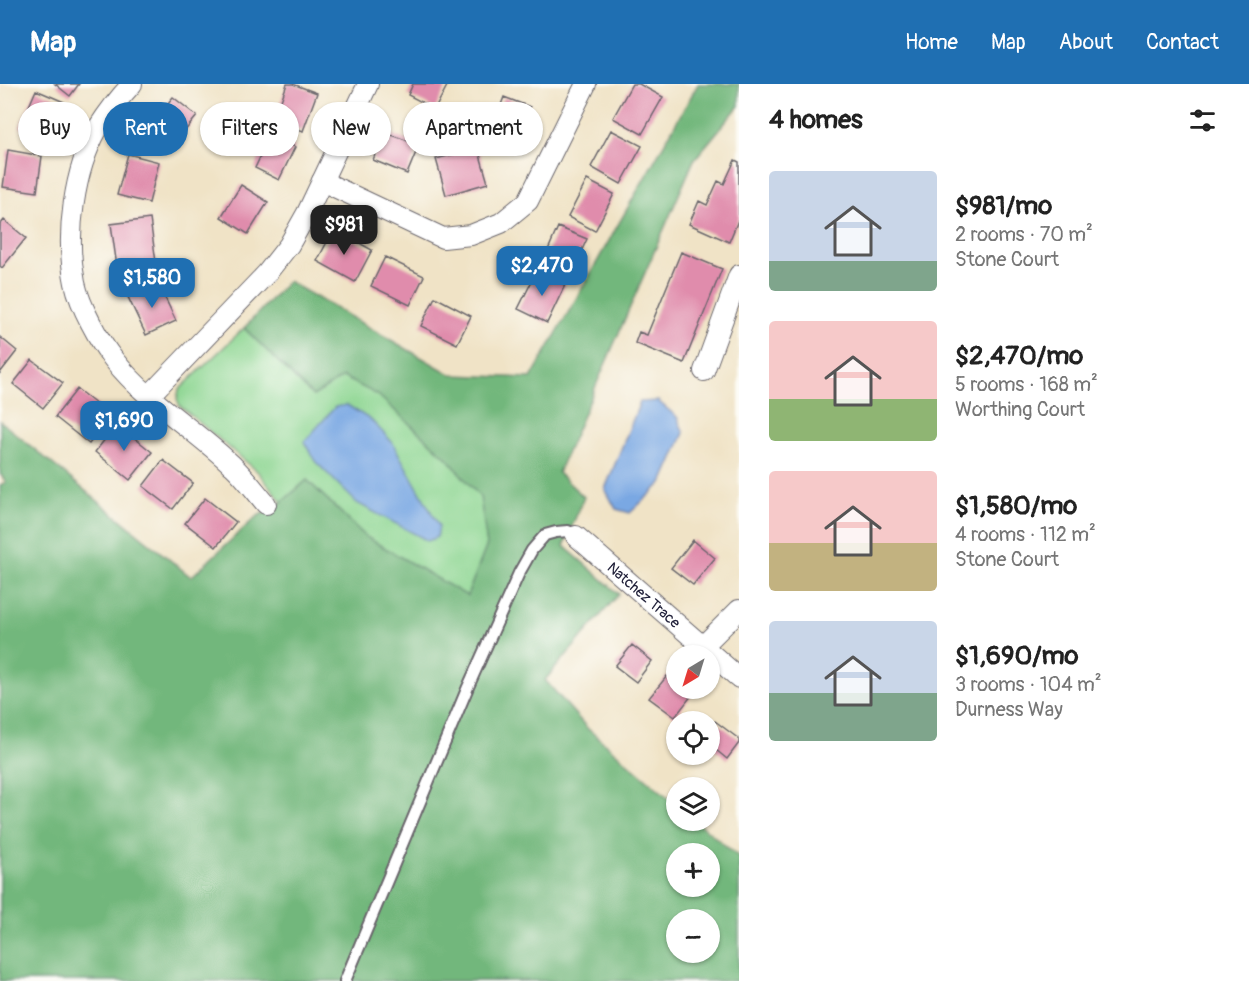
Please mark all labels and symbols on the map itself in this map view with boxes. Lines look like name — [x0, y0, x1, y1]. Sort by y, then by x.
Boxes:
pin: $981 — [308, 205, 380, 256]
pin: $2,470 — [493, 246, 591, 297]
pin: $1,580 — [103, 258, 201, 309]
pin: $1,690 — [75, 401, 173, 452]
street label: Natchez Trace — [603, 558, 685, 633]
north arrow — [666, 645, 720, 699]

